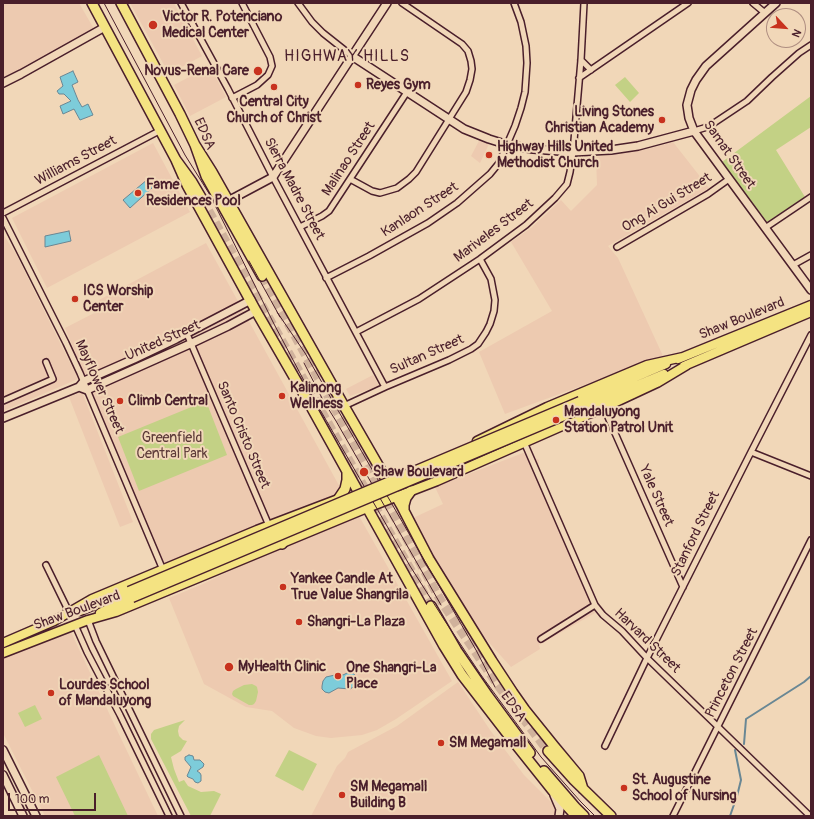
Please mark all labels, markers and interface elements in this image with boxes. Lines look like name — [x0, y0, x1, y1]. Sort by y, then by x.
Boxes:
north arrow — [766, 8, 806, 48]
place label: Victor R. Potenciano Medical Center — [162, 9, 282, 42]
marker: Victor R. Potenciano Medical Center — [147, 19, 159, 31]
text: N — [789, 27, 804, 39]
district label: HIGHWAY HILLS — [284, 47, 410, 67]
place label: Novus-Renal Care — [144, 63, 249, 79]
marker: Novus-Renal Care — [252, 65, 264, 77]
place label: Reyes Gym — [366, 77, 431, 93]
marker: Reyes Gym — [353, 80, 363, 90]
marker: Central City Church of Christ — [269, 82, 279, 92]
place label: Central City Church of Christ — [227, 94, 321, 126]
place label: Living Stones Christian Academy — [545, 104, 654, 136]
street label: EDSA — [190, 115, 218, 153]
marker: Living Stones Christian Academy — [657, 115, 667, 125]
street label: Samat Street — [699, 117, 759, 193]
street label: Malinao Street — [319, 119, 379, 199]
street label: Williams Street — [32, 133, 120, 189]
street label: Sierra Madre Street — [260, 135, 328, 243]
place label: Highway Hills United Methodist Church — [497, 139, 613, 172]
marker: Highway Hills United Methodist Church — [484, 150, 494, 160]
street label: Ong Ai Gui Street — [619, 170, 715, 236]
place label: Fame Residences Pool — [146, 177, 241, 210]
street label: Kanlaon Street — [378, 179, 462, 241]
marker: Fame Residences Pool — [133, 188, 143, 198]
street label: Mariveles Street — [451, 196, 537, 266]
place label: ICS Worship Center — [83, 283, 153, 316]
marker: ICS Worship Center — [70, 294, 80, 304]
street label: Shaw Boulevard — [697, 294, 787, 344]
street label: United Street — [123, 317, 203, 365]
street label: Sultan Street — [387, 331, 467, 379]
street label: Mayflower Street — [71, 337, 127, 437]
street label: Santo Cristo Street — [213, 379, 273, 491]
place label: Kalinong Wellness — [290, 380, 343, 412]
marker: Kalinong Wellness — [277, 391, 287, 401]
place label: Climb Central — [128, 393, 208, 409]
marker: Climb Central — [115, 396, 125, 406]
place label: Mandaluyong Station Patrol Unit — [564, 404, 673, 436]
marker: Mandaluyong Station Patrol Unit — [551, 415, 561, 425]
park label: Greenfield Central Park — [136, 430, 208, 462]
street label: Yale Street — [635, 463, 677, 529]
place label: Shaw Boulevard — [373, 464, 464, 480]
marker: Shaw Boulevard — [358, 466, 370, 478]
street label: Stanford Street — [668, 489, 724, 579]
place label: Yankee Candle At True Value Shangrila — [291, 571, 409, 604]
marker: Yankee Candle At True Value Shangrila — [278, 582, 288, 592]
street label: Shaw Boulevard — [31, 588, 123, 634]
street label: Harvard Street — [610, 605, 684, 677]
place label: Shangri-La Plaza — [307, 614, 405, 630]
marker: Shangri-La Plaza — [294, 617, 304, 627]
street label: Princeton Street — [702, 625, 762, 721]
place label: MyHealth Clinic — [238, 659, 326, 675]
place label: One Shangri-La Place — [346, 660, 436, 692]
marker: MyHealth Clinic — [223, 661, 235, 673]
marker: One Shangri-La Place — [333, 671, 343, 681]
place label: Lourdes School of Mandaluyong — [59, 677, 151, 710]
marker: Lourdes School of Mandaluyong — [46, 688, 56, 698]
street label: EDSA — [496, 689, 530, 725]
place label: SM Megamall — [449, 735, 526, 751]
marker: SM Megamall — [436, 738, 446, 748]
place label: St. Augustine School of Nursing — [632, 772, 737, 804]
place label: SM Megamall Building B — [350, 779, 427, 812]
marker: St. Augustine School of Nursing — [619, 783, 629, 793]
scale bar — [10, 785, 98, 811]
marker: SM Megamall Building B — [337, 790, 347, 800]
text: 100 m — [15, 792, 49, 807]

